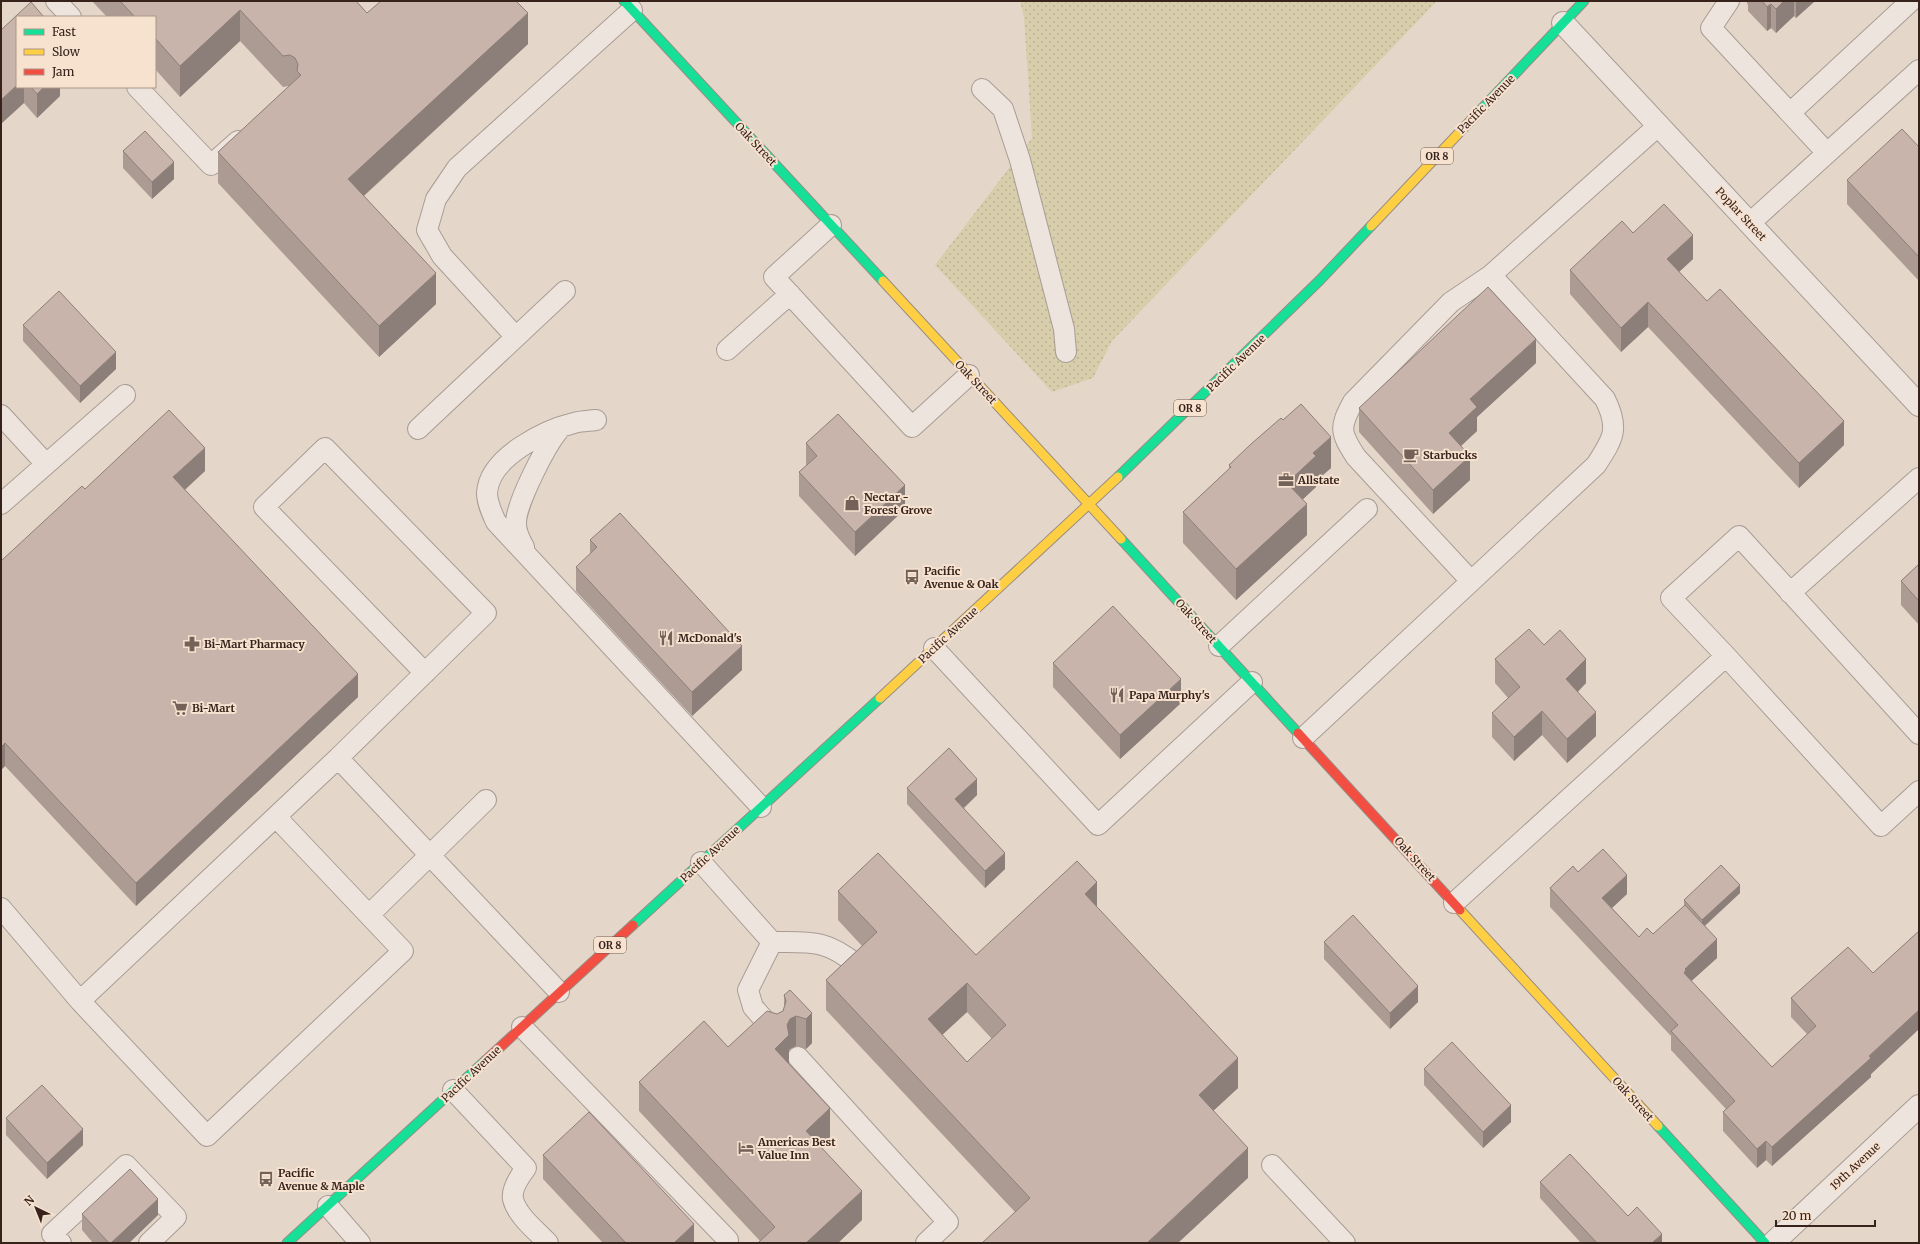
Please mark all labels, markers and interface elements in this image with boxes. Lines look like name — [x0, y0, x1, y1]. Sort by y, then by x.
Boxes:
legend — [16, 16, 156, 88]
text: Fast — [52, 24, 76, 39]
text: Slow — [52, 44, 81, 59]
text: Jam — [51, 64, 75, 79]
street label: Pacific Avenue — [1454, 71, 1518, 136]
street label: Oak Street — [732, 119, 780, 169]
road number: OR 8 — [1421, 148, 1453, 164]
street label: Poplar Street — [1713, 184, 1770, 244]
street label: Pacific Avenue — [1204, 331, 1269, 395]
street label: Oak Street — [952, 357, 1000, 407]
road number: OR 8 — [1174, 400, 1206, 416]
cafe icon: Starbucks — [1402, 446, 1420, 464]
place label: Starbucks — [1423, 448, 1478, 462]
office icon: Allstate — [1277, 471, 1295, 489]
place label: Allstate — [1297, 473, 1339, 487]
place label: Nectar - Forest Grove — [864, 490, 932, 517]
shop icon: Nectar - Forest Grove — [843, 494, 861, 512]
place label: Pacific Avenue & Oak — [923, 564, 999, 591]
bus stop icon: Pacific Avenue & Oak — [903, 568, 921, 586]
street label: Oak Street — [1172, 596, 1220, 647]
street label: Pacific Avenue — [915, 604, 981, 666]
restaurant icon: McDonald's — [657, 629, 675, 647]
place label: McDonald's — [678, 631, 742, 645]
pharmacy icon: Bi-Mart Pharmacy — [183, 635, 201, 653]
place label: Bi-Mart Pharmacy — [204, 637, 305, 651]
restaurant icon: Papa Murphy's — [1108, 686, 1126, 704]
place label: Papa Murphy's — [1129, 688, 1210, 702]
supermarket icon: Bi-Mart — [171, 699, 189, 717]
place label: Bi-Mart — [192, 701, 235, 715]
street label: Pacific Avenue — [677, 823, 743, 885]
street label: Oak Street — [1391, 834, 1439, 885]
road number: OR 8 — [594, 937, 626, 953]
street label: Pacific Avenue — [438, 1043, 504, 1105]
street label: Oak Street — [1609, 1074, 1657, 1125]
place label: Americas Best Value Inn — [757, 1135, 836, 1162]
hotel icon: Americas Best Value Inn — [737, 1139, 755, 1157]
street label: 19th Avenue — [1827, 1139, 1883, 1193]
place label: Pacific Avenue & Maple — [277, 1166, 365, 1193]
bus stop icon: Pacific Avenue & Maple — [257, 1170, 275, 1188]
north arrow — [16, 1188, 56, 1228]
text: N — [21, 1192, 37, 1209]
scale bar — [1776, 1202, 1875, 1228]
text: 20 m — [1782, 1208, 1811, 1223]

